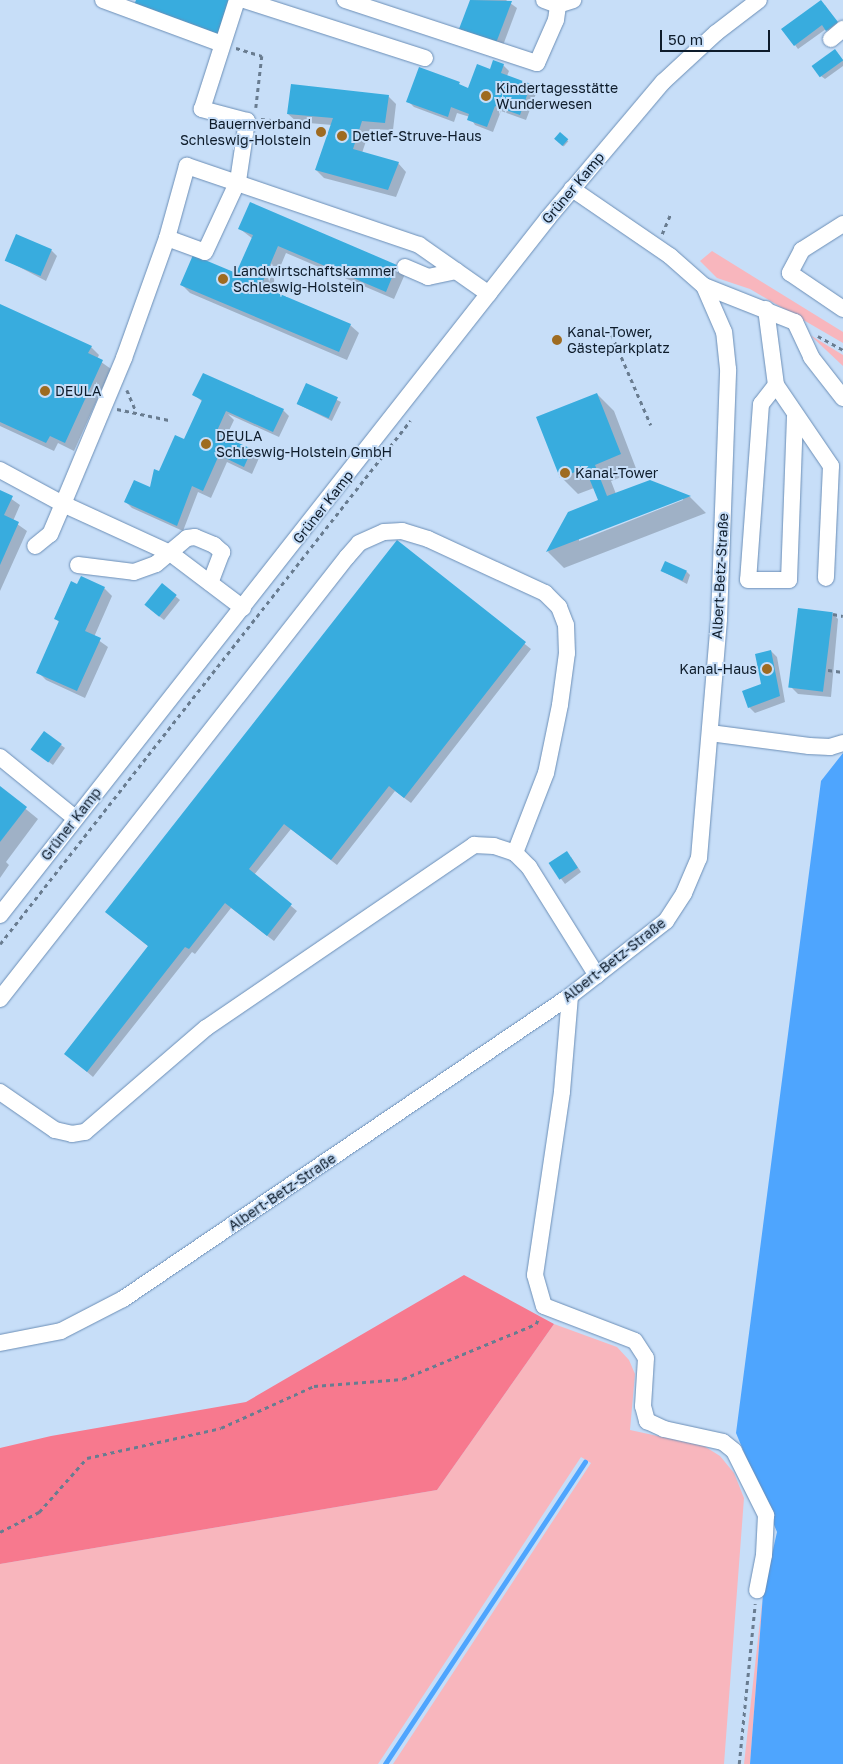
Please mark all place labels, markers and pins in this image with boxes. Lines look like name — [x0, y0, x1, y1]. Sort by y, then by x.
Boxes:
place label: Kindertagesstätte Wunderwesen — [496, 80, 618, 112]
marker: Kindertagesstätte Wunderwesen — [480, 90, 492, 102]
place label: Bauernverband Schleswig-Holstein — [180, 116, 311, 148]
marker: Bauernverband Schleswig-Holstein — [315, 126, 327, 138]
place label: Detlef-Struve-Haus — [352, 128, 482, 144]
marker: Detlef-Struve-Haus — [336, 130, 348, 142]
place label: Landwirtschaftskammer Schleswig-Holstein — [233, 263, 397, 296]
marker: Landwirtschaftskammer Schleswig-Holstein — [217, 273, 229, 285]
place label: Kanal-Tower, Gästeparkplatz — [567, 324, 670, 357]
marker: Kanal-Tower, Gästeparkplatz — [551, 334, 563, 346]
place label: DEULA — [55, 383, 101, 399]
marker: DEULA — [39, 385, 51, 397]
place label: DEULA Schleswig-Holstein GmbH — [216, 428, 392, 461]
marker: DEULA Schleswig-Holstein GmbH — [200, 438, 212, 450]
place label: Kanal-Tower — [575, 465, 658, 481]
marker: Kanal-Tower — [559, 467, 571, 479]
place label: Kanal-Haus — [679, 661, 757, 677]
marker: Kanal-Haus — [761, 663, 773, 675]

